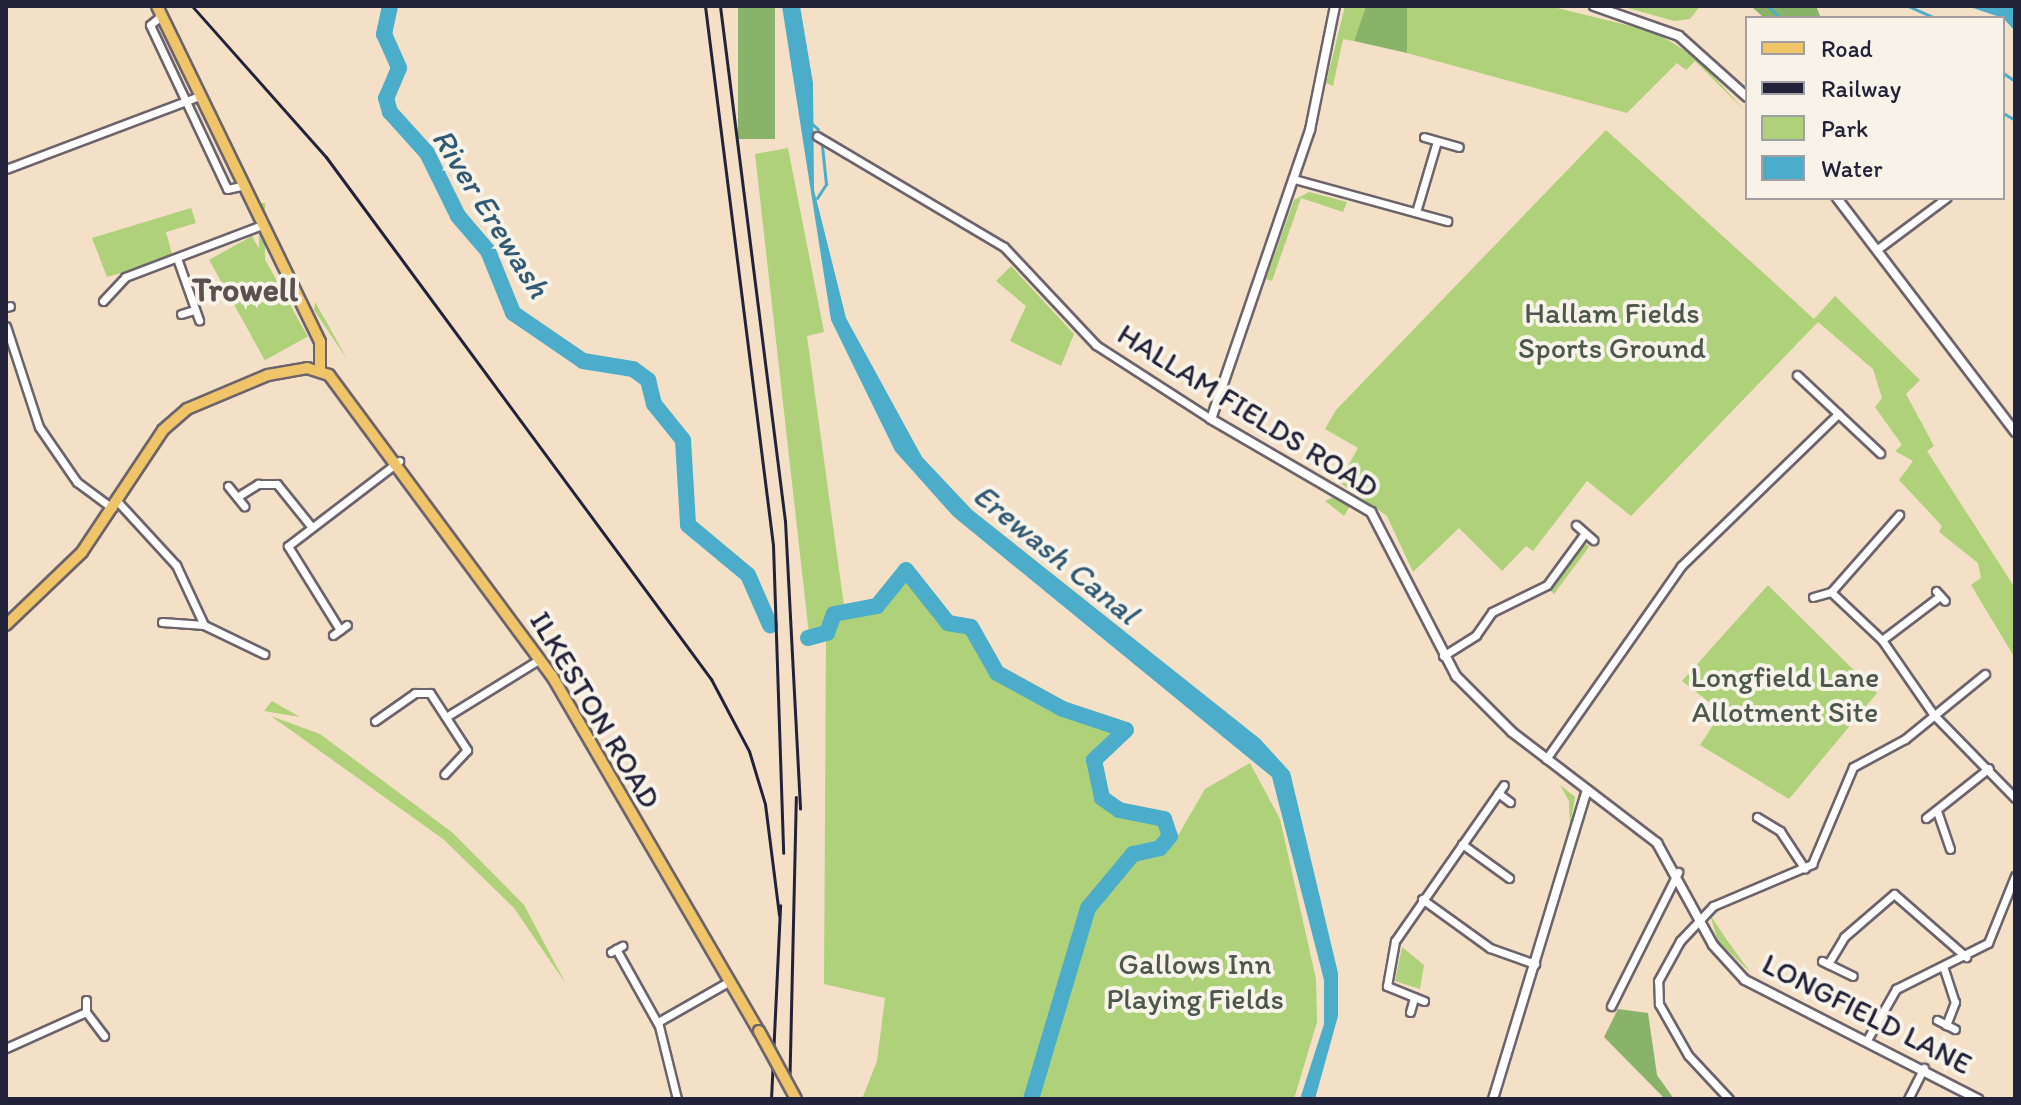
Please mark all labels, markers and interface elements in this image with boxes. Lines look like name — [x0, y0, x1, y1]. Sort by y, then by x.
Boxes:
legend — [1745, 16, 2005, 200]
text: Road — [1821, 34, 1873, 63]
text: Railway — [1821, 74, 1901, 103]
text: Park — [1821, 114, 1868, 143]
water label: River Erewash — [424, 122, 558, 304]
text: Water — [1821, 154, 1883, 183]
district label: Trowell — [192, 270, 298, 310]
park label: Hallam Fields Sports Ground — [1518, 295, 1706, 366]
street label: HALLAM FIELDS ROAD — [1111, 316, 1385, 506]
water label: Erewash Canal — [965, 476, 1147, 632]
street label: ILKESTON ROAD — [522, 605, 668, 815]
park label: Longfield Lane Allotment Site — [1690, 659, 1880, 730]
park label: Gallows Inn Playing Fields — [1106, 946, 1284, 1016]
street label: LONGFIELD LANE — [1756, 946, 1978, 1082]

